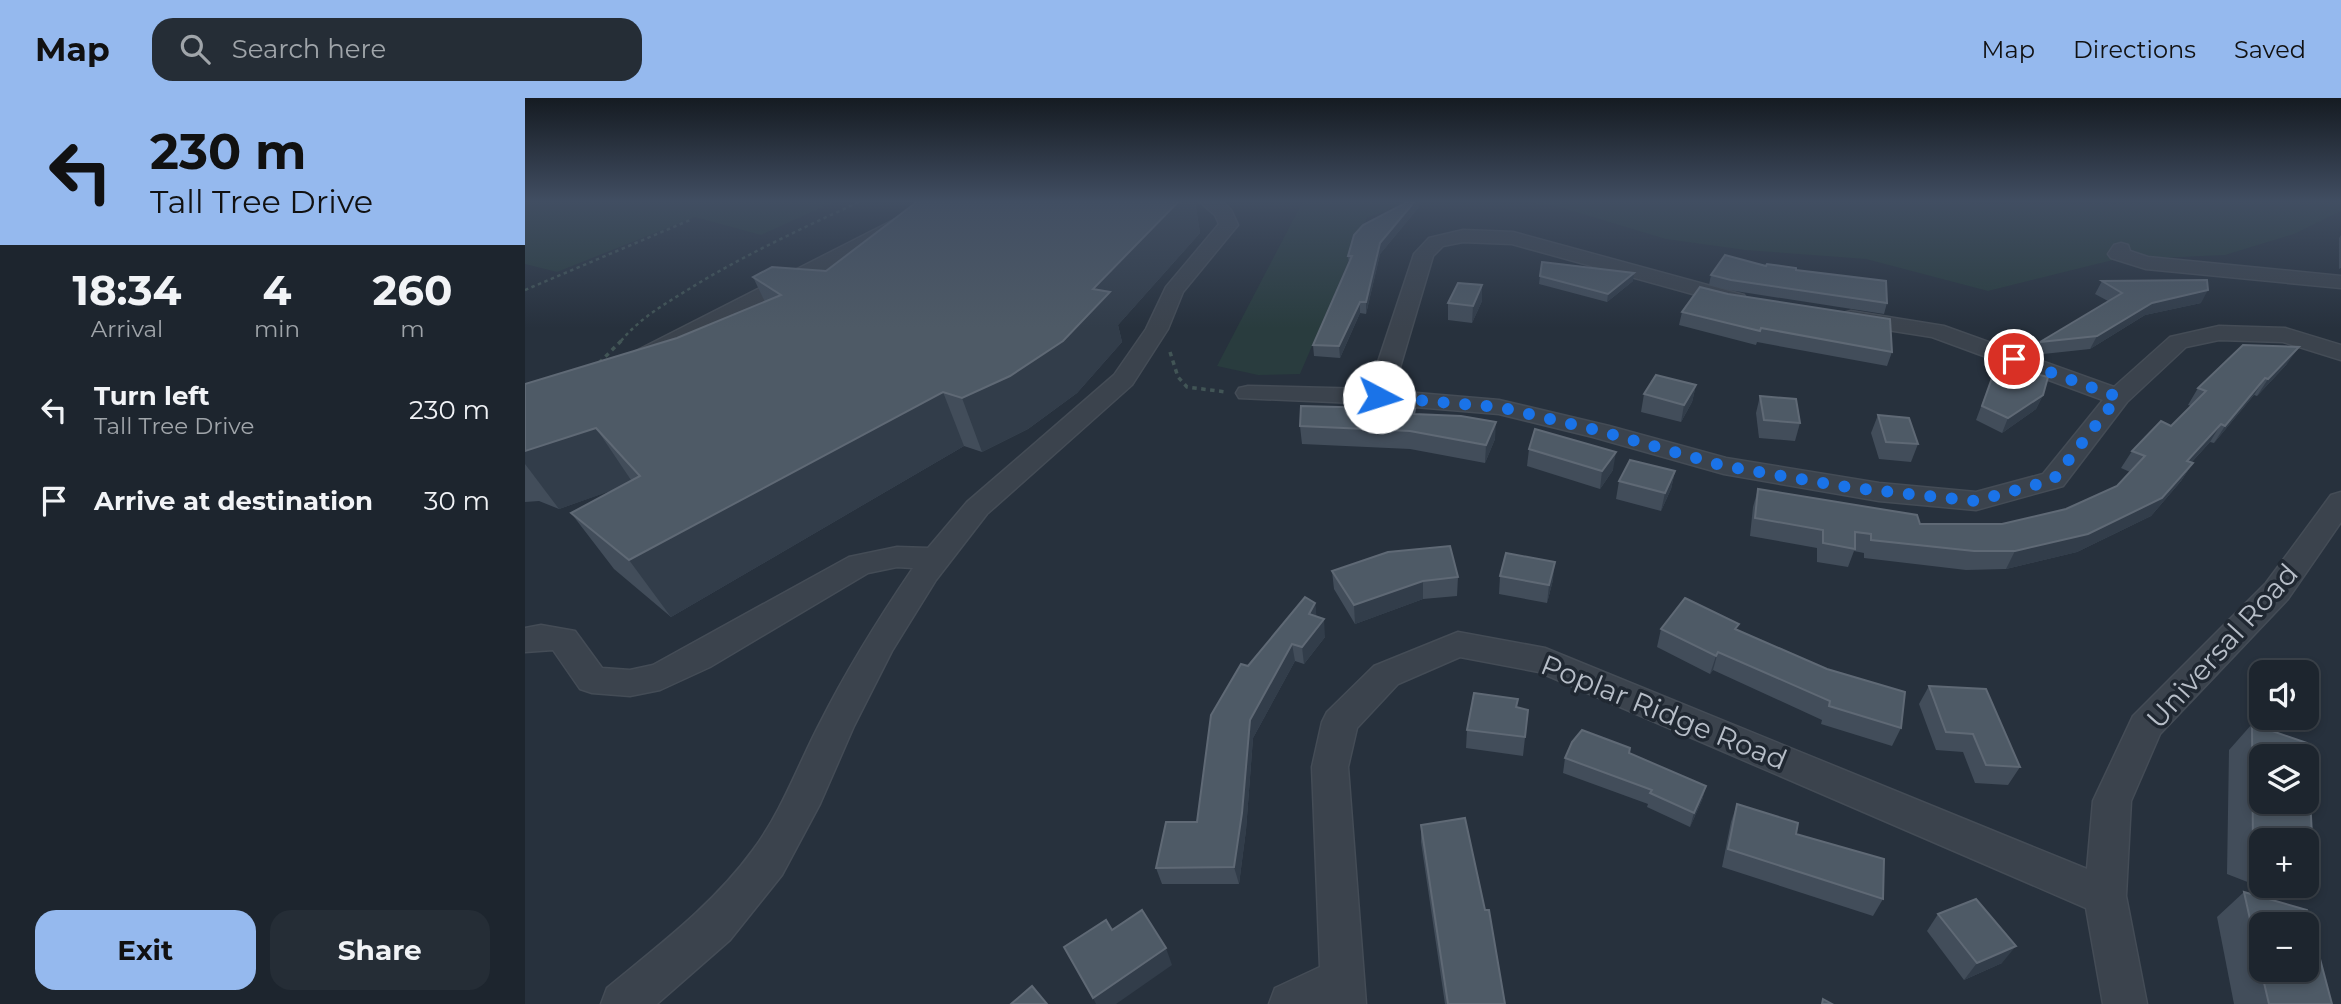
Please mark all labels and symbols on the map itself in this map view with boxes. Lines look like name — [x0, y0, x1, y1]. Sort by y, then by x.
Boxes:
pin — [1984, 329, 2044, 389]
position arrow — [1342, 360, 1416, 434]
street label: Universal Road — [2139, 557, 2305, 735]
street label: Poplar Ridge Road — [1536, 647, 1792, 777]

